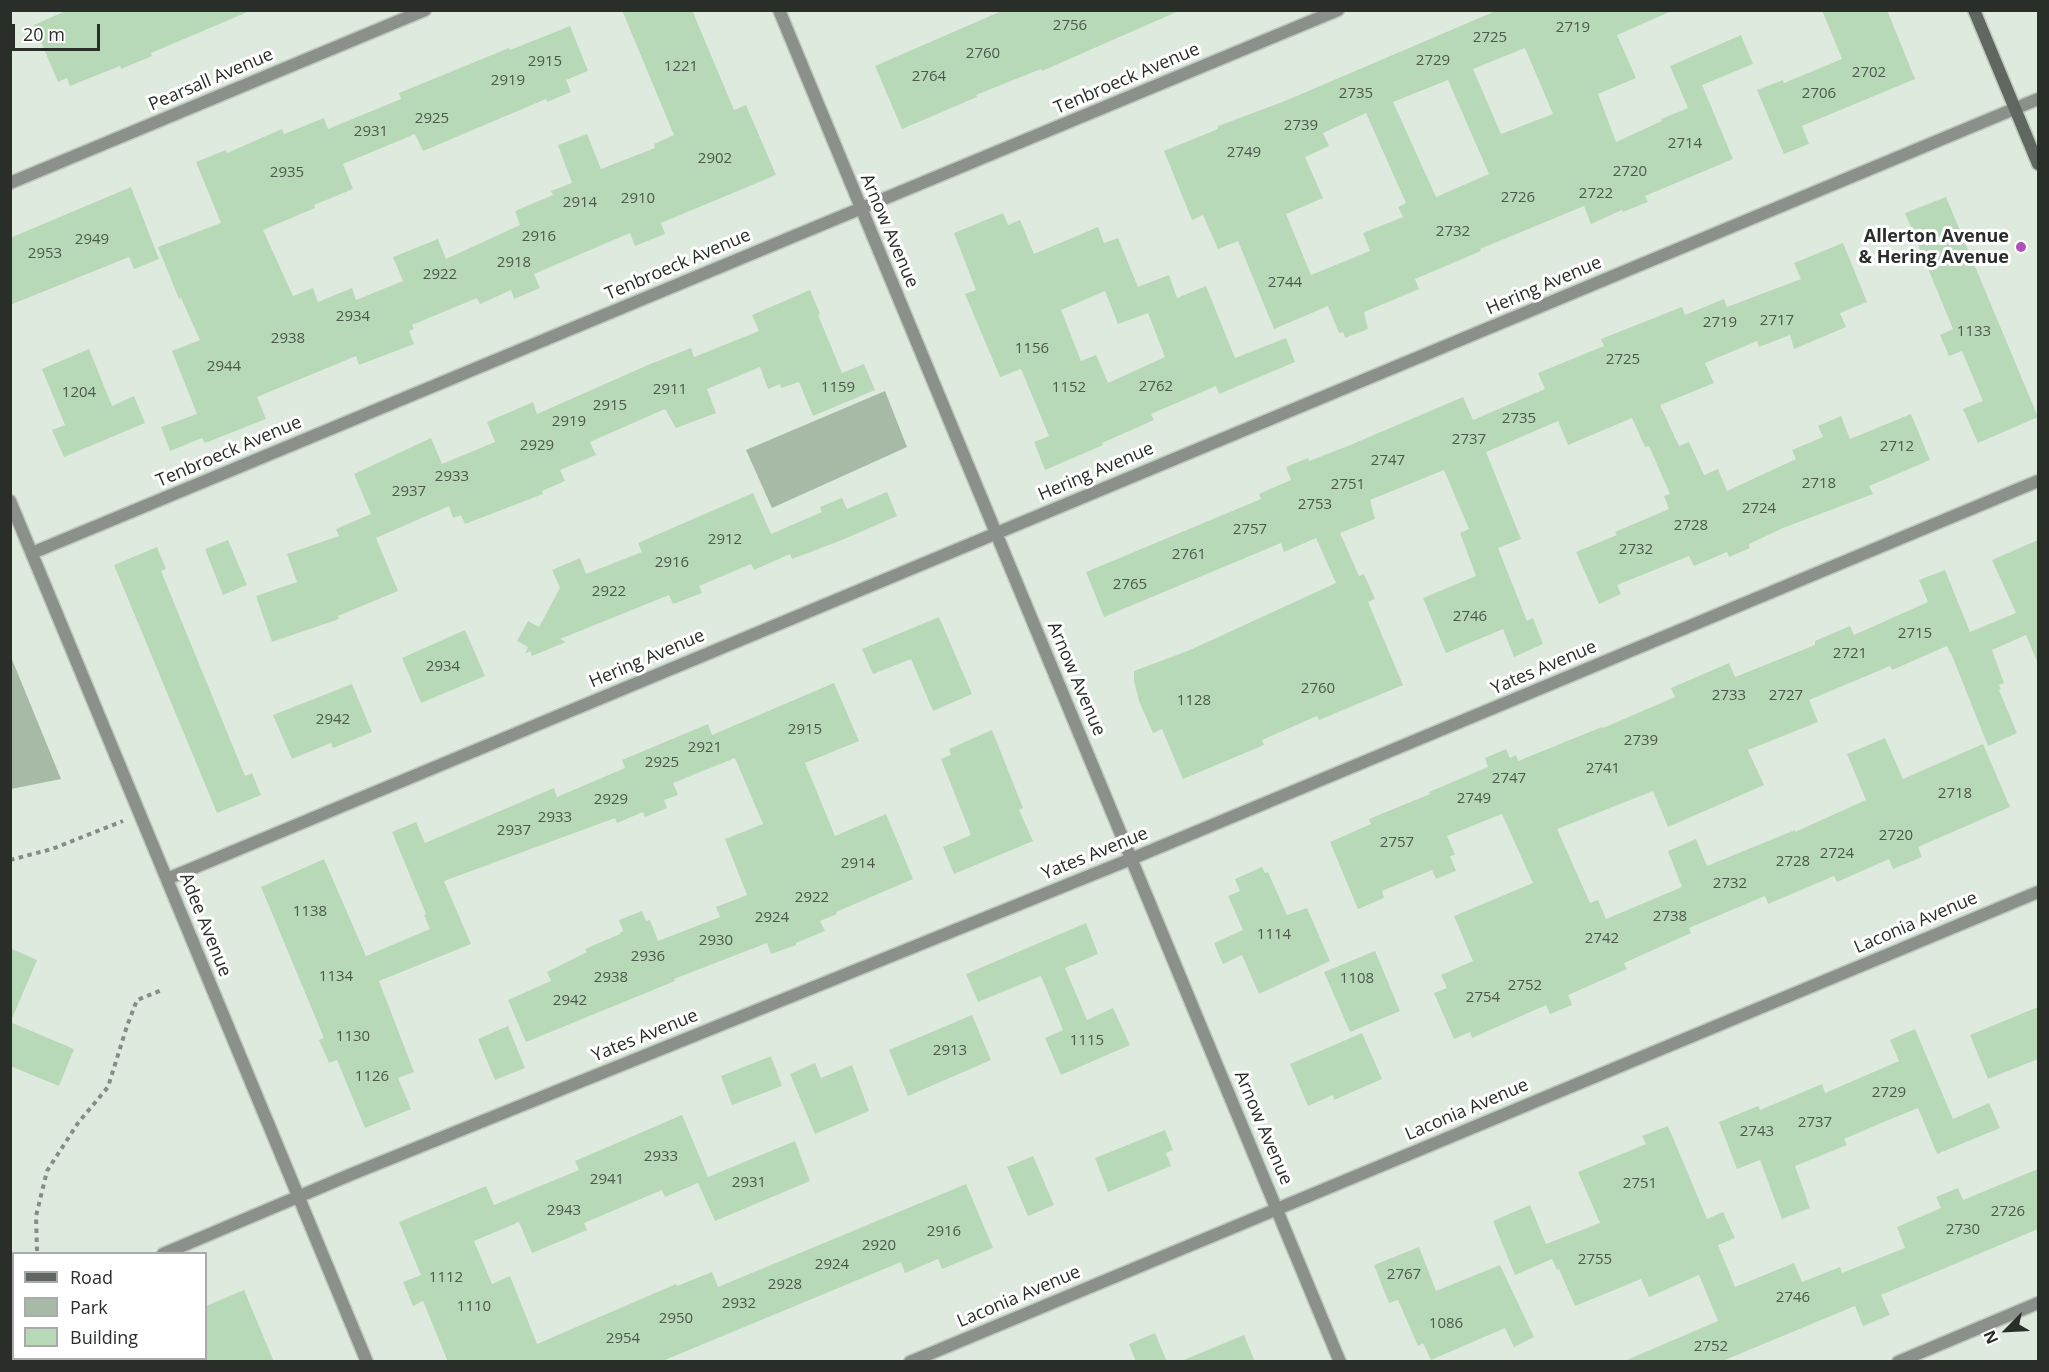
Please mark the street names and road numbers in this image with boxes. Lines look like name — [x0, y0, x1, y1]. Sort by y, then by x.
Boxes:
street label: Tenbroeck Avenue — [1051, 39, 1203, 119]
street label: Pearsall Avenue — [145, 44, 277, 116]
street label: Arnow Avenue — [855, 171, 923, 291]
street label: Tenbroeck Avenue — [602, 225, 754, 305]
street label: Hering Avenue — [1483, 252, 1605, 320]
street label: Tenbroeck Avenue — [153, 412, 305, 492]
street label: Hering Avenue — [1035, 438, 1157, 506]
street label: Arnow Avenue — [1042, 619, 1110, 739]
street label: Hering Avenue — [586, 625, 708, 693]
street label: Yates Avenue — [1488, 636, 1600, 700]
street label: Yates Avenue — [1039, 823, 1151, 885]
street label: Adee Avenue — [174, 870, 236, 980]
street label: Laconia Avenue — [1851, 887, 1981, 959]
street label: Yates Avenue — [589, 1005, 701, 1067]
street label: Arnow Avenue — [1229, 1068, 1297, 1188]
street label: Laconia Avenue — [1402, 1074, 1532, 1146]
street label: Laconia Avenue — [954, 1261, 1084, 1333]

